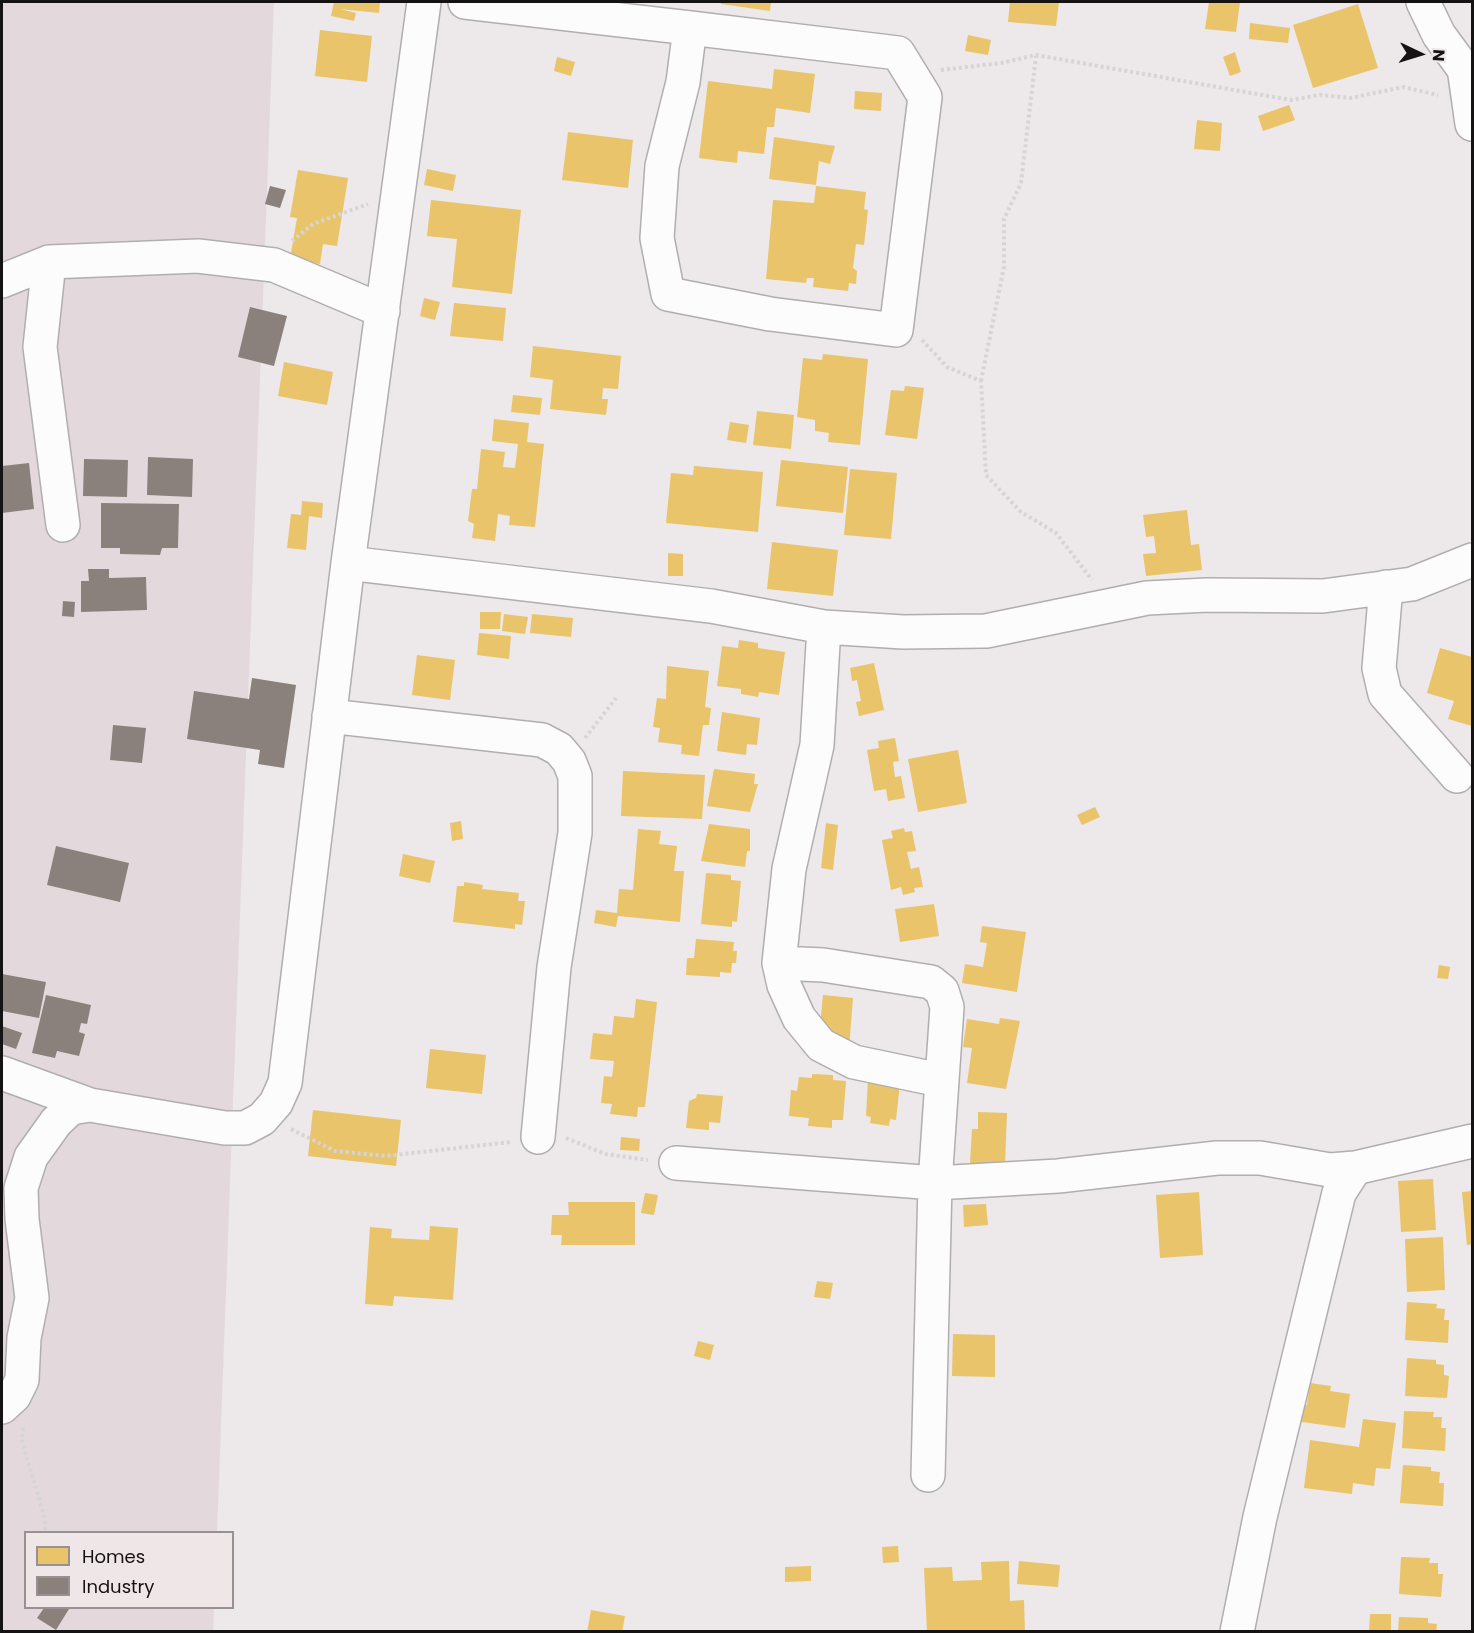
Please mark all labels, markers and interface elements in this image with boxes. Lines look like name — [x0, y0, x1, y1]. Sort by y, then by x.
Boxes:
north arrow — [1390, 24, 1450, 84]
text: N — [1427, 48, 1450, 62]
legend — [24, 1531, 234, 1609]
text: Homes — [82, 1544, 145, 1569]
text: Industry — [82, 1574, 154, 1599]

